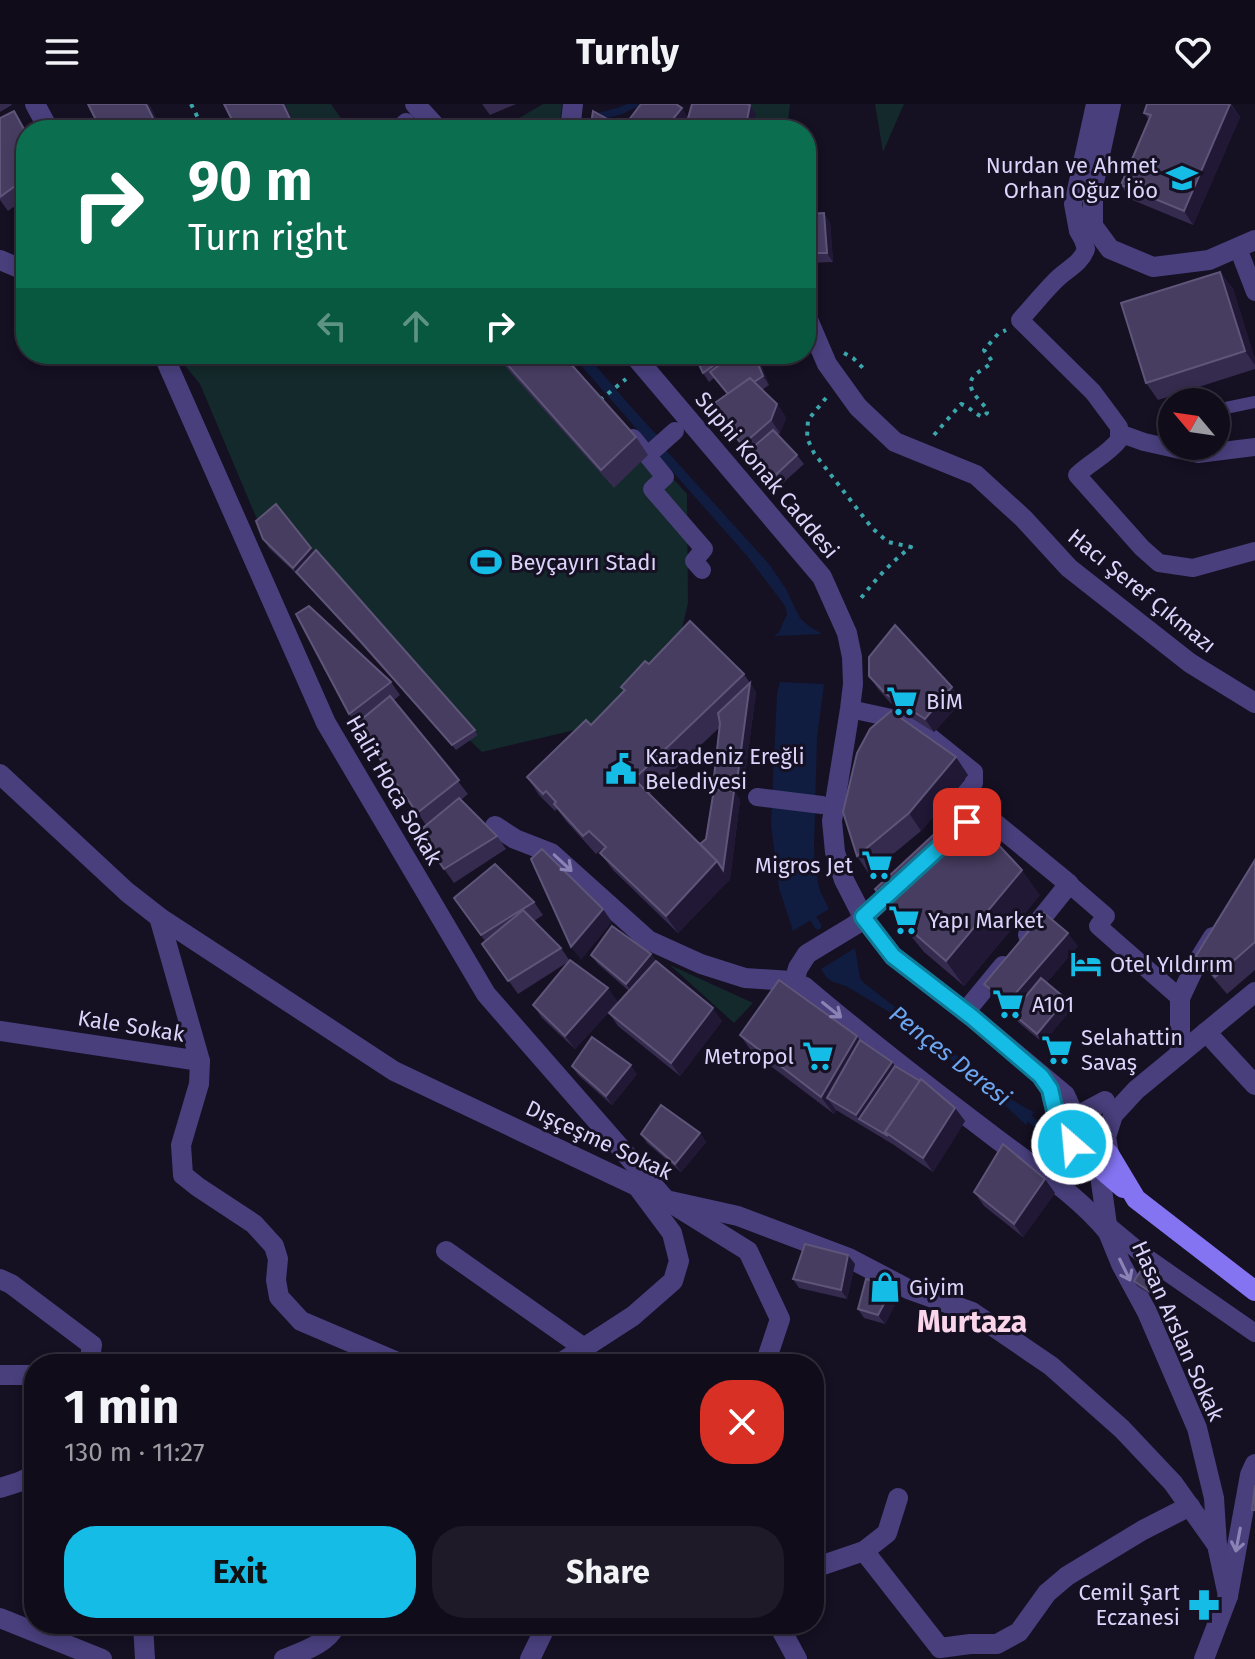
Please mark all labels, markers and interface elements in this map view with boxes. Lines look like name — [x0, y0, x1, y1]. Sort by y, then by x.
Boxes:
icon: menu — [40, 30, 84, 74]
text: Turnly — [576, 30, 679, 74]
icon: heart — [1171, 30, 1215, 74]
text: 90 m — [188, 148, 313, 215]
icon: right — [56, 152, 160, 256]
place label: Nurdan ve Ahmet Orhan Oğuz İöo — [986, 152, 1158, 204]
school or university icon: Nurdan ve Ahmet Orhan Oğuz İöo — [1165, 161, 1199, 195]
text: Turn right — [188, 216, 348, 260]
icon: left — [310, 304, 354, 348]
icon: ahead — [394, 304, 438, 348]
icon: right — [478, 304, 522, 348]
street label: Suphi Konak Caddesi — [689, 386, 845, 564]
north arrow — [1158, 388, 1230, 460]
map controls — [1158, 388, 1230, 460]
street label: Hacı Şeref Çıkmazı — [1062, 523, 1221, 660]
sports icon: Beyçayırı Stadı — [469, 545, 503, 579]
place label: Beyçayırı Stadı — [510, 549, 657, 576]
supermarket icon: BİM — [885, 684, 919, 718]
place label: BİM — [926, 688, 963, 715]
street label: Halit Hoca Sokak — [340, 710, 448, 870]
place label: Karadeniz Ereğli Belediyesi — [645, 743, 805, 795]
public building icon: Karadeniz Ereğli Belediyesi — [604, 752, 638, 786]
pin — [933, 788, 1001, 856]
icon: arrive — [945, 800, 989, 844]
supermarket icon: Migros Jet — [860, 848, 894, 882]
place label: Migros Jet — [755, 852, 853, 879]
one-way arrow — [553, 854, 573, 873]
supermarket icon: Yapı Market — [887, 903, 921, 937]
place label: Yapı Market — [928, 907, 1044, 934]
hotel icon: Otel Yıldırım — [1069, 947, 1103, 981]
place label: Otel Yıldırım — [1110, 951, 1234, 978]
supermarket icon: A101 — [991, 987, 1025, 1021]
place label: A101 — [1032, 991, 1074, 1018]
water label: Pençes Deresi — [884, 1000, 1016, 1112]
one-way arrow — [822, 1001, 842, 1019]
street label: Kale Sokak — [76, 1004, 187, 1048]
place label: Selahattin Savaş — [1081, 1024, 1183, 1076]
supermarket icon: Selahattin Savaş — [1040, 1033, 1074, 1067]
supermarket icon: Metropol — [801, 1039, 835, 1073]
place label: Metropol — [704, 1043, 794, 1070]
street label: Dışçeşme Sokak — [521, 1094, 677, 1186]
position arrow — [1030, 1102, 1114, 1186]
street label: Hasan Arslan Sokak — [1126, 1237, 1230, 1426]
one-way arrow — [1118, 1257, 1133, 1281]
shop icon: Giyim — [868, 1270, 902, 1304]
place label: Giyim — [909, 1274, 965, 1301]
district label: Murtaza — [917, 1304, 1027, 1340]
text: 1 min — [64, 1378, 179, 1436]
button: close — [700, 1380, 784, 1464]
text: 130 m · 11:27 — [64, 1437, 204, 1468]
button: Exit — [64, 1526, 416, 1618]
button: Share — [432, 1526, 784, 1618]
one-way arrow — [1230, 1527, 1245, 1552]
place label: Cemil Şart Eczanesi — [1078, 1579, 1180, 1631]
pharmacy icon: Cemil Şart Eczanesi — [1187, 1588, 1221, 1622]

